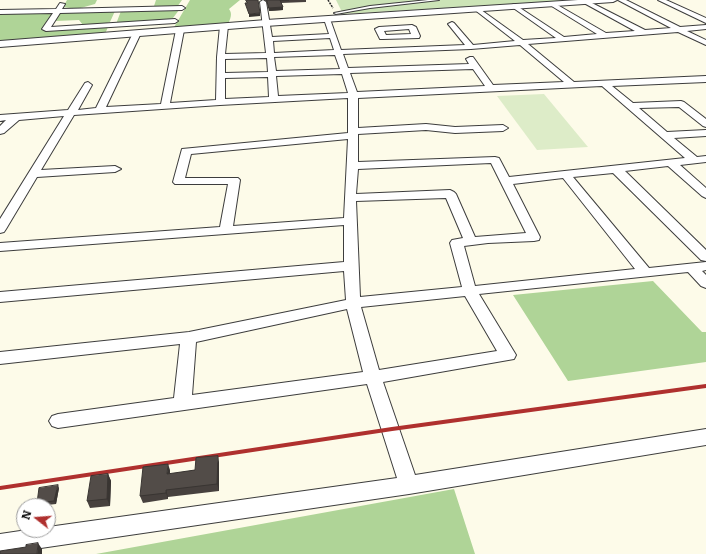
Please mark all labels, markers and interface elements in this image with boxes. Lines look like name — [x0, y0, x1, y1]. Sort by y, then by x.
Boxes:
north arrow — [16, 498, 56, 538]
text: N — [16, 508, 34, 522]

